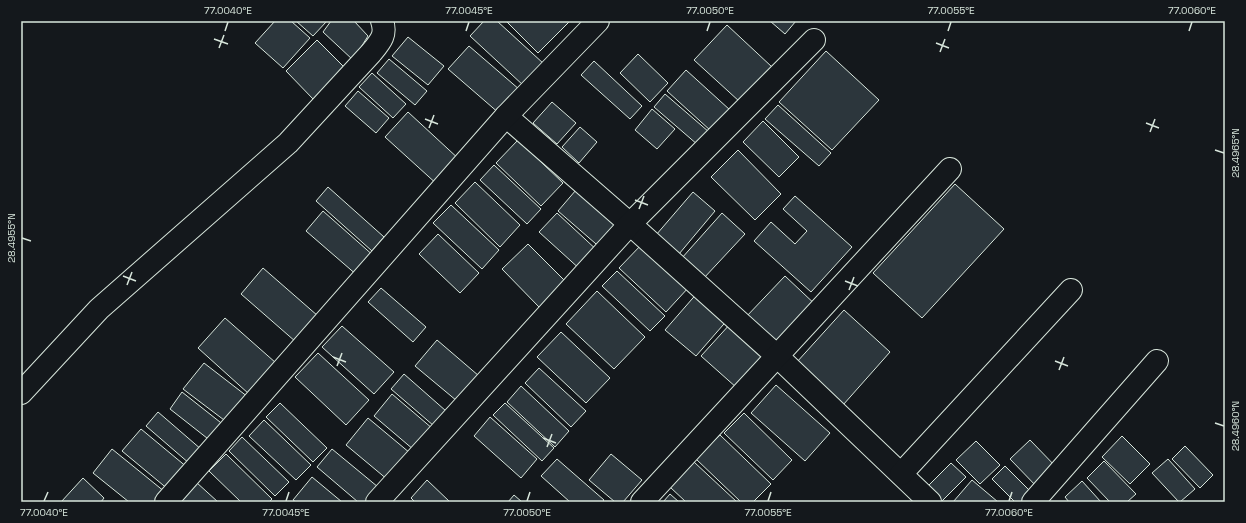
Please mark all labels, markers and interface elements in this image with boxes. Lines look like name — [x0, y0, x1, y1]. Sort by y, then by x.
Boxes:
text: 77.0040°E — [204, 4, 252, 17]
text: 77.0045°E — [445, 4, 493, 17]
text: 77.0050°E — [686, 4, 734, 17]
text: 77.0055°E — [927, 4, 975, 17]
text: 77.0060°E — [1168, 4, 1216, 17]
text: 28.4965°N — [1229, 128, 1242, 178]
text: 28.4955°N — [5, 213, 18, 263]
text: 28.4960°N — [1229, 401, 1242, 451]
text: 77.0040°E — [20, 506, 68, 519]
text: 77.0045°E — [262, 506, 310, 519]
text: 77.0050°E — [503, 506, 551, 519]
text: 77.0055°E — [744, 506, 792, 519]
text: 77.0060°E — [985, 506, 1033, 519]

